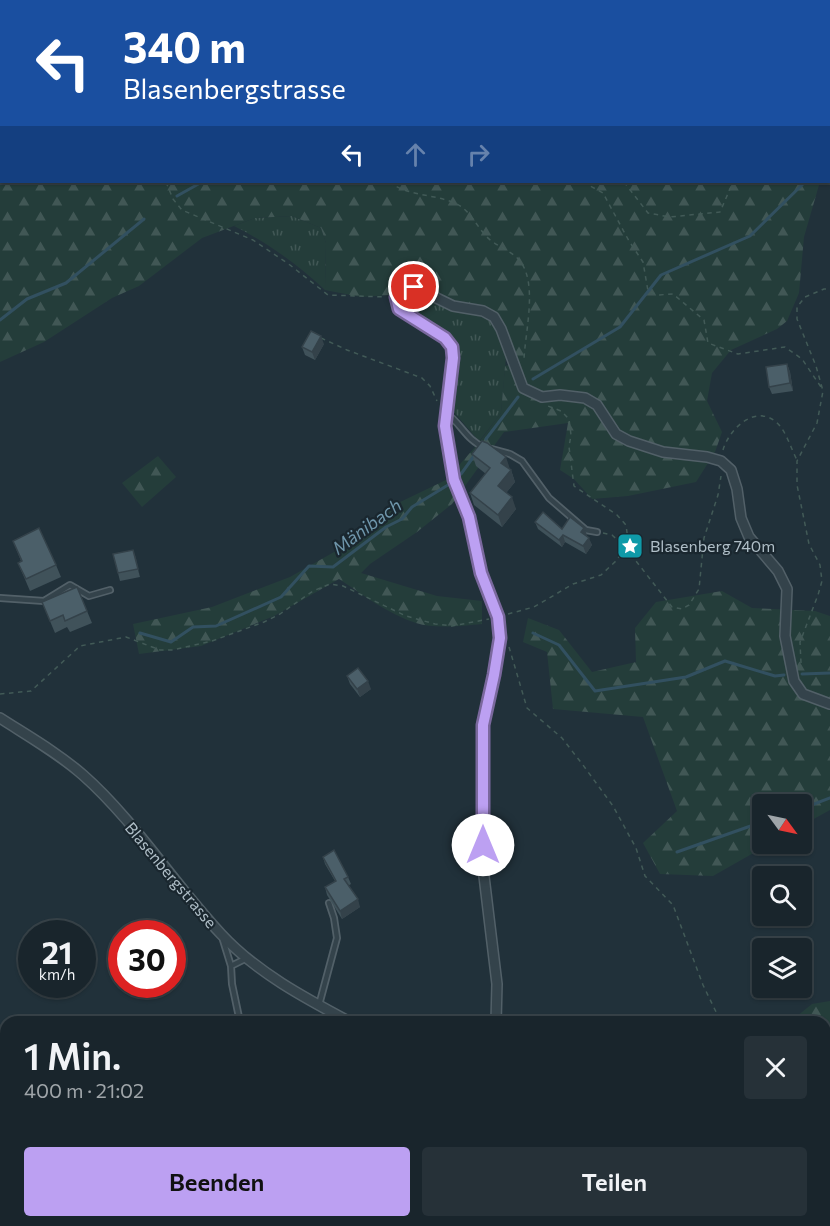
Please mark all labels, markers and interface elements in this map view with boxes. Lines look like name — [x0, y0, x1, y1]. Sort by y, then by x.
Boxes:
text: 340 m — [123, 20, 246, 72]
icon: left — [24, 24, 102, 102]
text: Blasenbergstrasse — [123, 72, 346, 105]
icon: left — [336, 138, 369, 171]
icon: ahead — [399, 138, 432, 171]
icon: right — [462, 138, 495, 171]
pin — [388, 261, 439, 312]
icon: arrive — [397, 270, 430, 303]
water label: Mänibach — [327, 494, 405, 559]
place icon: Blasenberg 740m — [615, 531, 645, 561]
place label: Blasenberg 740m — [650, 536, 775, 555]
north arrow — [752, 794, 812, 854]
map controls — [752, 794, 812, 998]
position arrow — [451, 813, 515, 877]
street label: Blasenbergstrasse — [122, 818, 221, 931]
button: search — [752, 866, 812, 926]
speed limit sign: 30 — [108, 920, 186, 998]
text: 21 — [42, 933, 72, 970]
button: layers — [752, 938, 812, 998]
text: km/h — [39, 965, 75, 983]
text: 1 Min. — [24, 1033, 121, 1077]
button: close — [744, 1036, 807, 1099]
text: 400 m · 21:02 — [24, 1078, 144, 1102]
button: Beenden — [24, 1147, 410, 1216]
button: Teilen — [422, 1147, 807, 1216]

